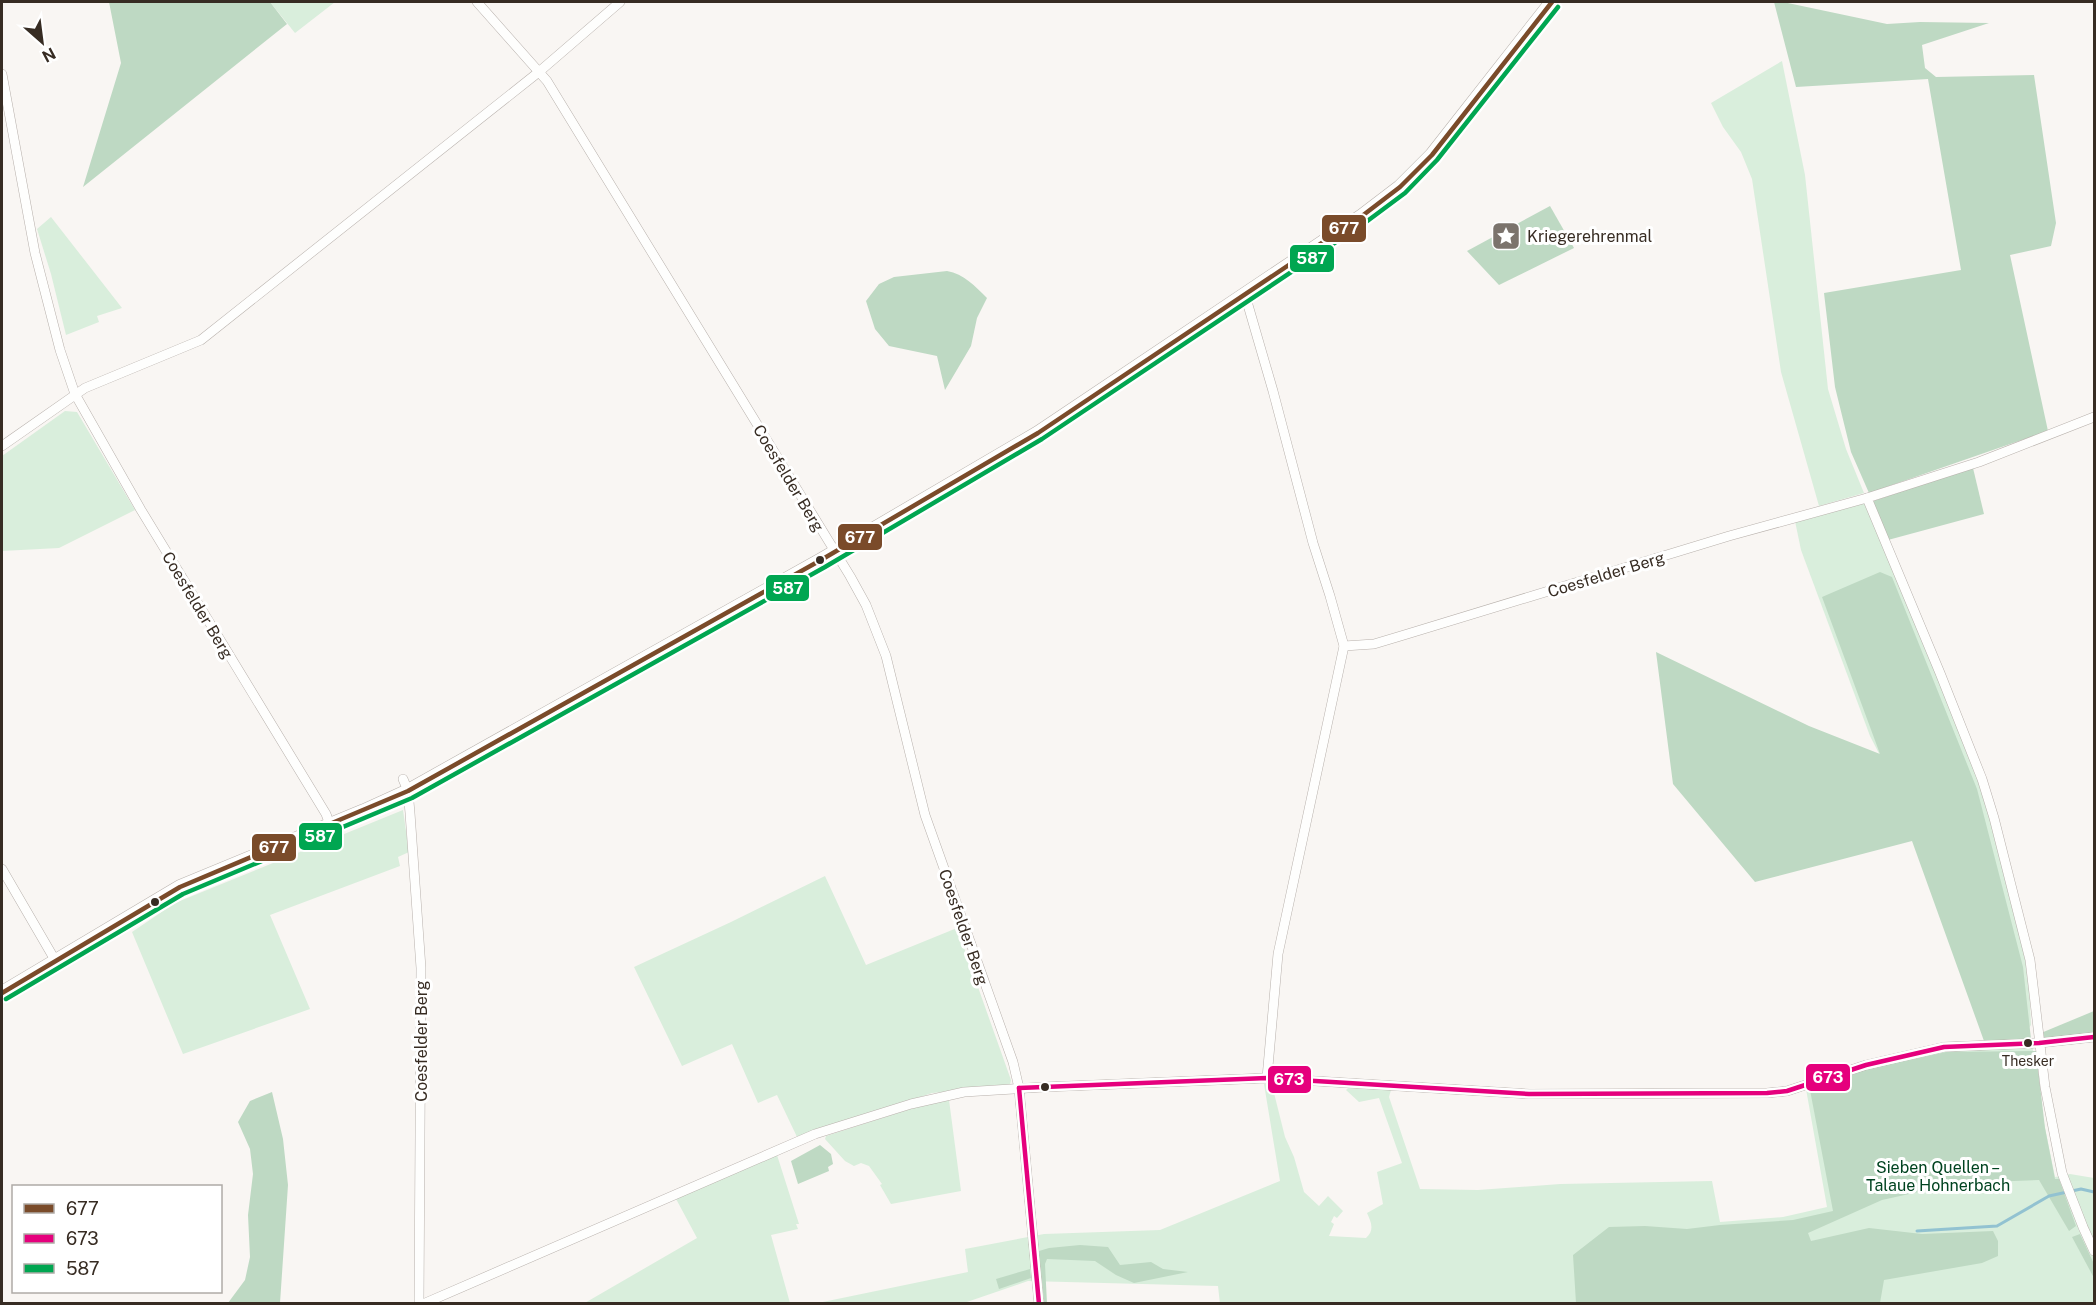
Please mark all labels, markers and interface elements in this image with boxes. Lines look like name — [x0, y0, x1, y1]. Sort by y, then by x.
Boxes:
north arrow — [12, 12, 72, 72]
text: N — [39, 43, 59, 66]
line badge: 677 — [1321, 214, 1367, 243]
text: 677 — [1329, 219, 1359, 238]
place icon: Kriegerehrenmal — [1490, 220, 1522, 252]
place label: Kriegerehrenmal — [1527, 227, 1652, 246]
line badge: 587 — [1289, 244, 1335, 273]
text: 587 — [1296, 249, 1328, 268]
street label: Coesfelder Berg — [749, 421, 828, 535]
line badge: 677 — [837, 523, 883, 551]
text: 677 — [845, 528, 875, 547]
street label: Coesfelder Berg — [158, 548, 237, 662]
street label: Coesfelder Berg — [1545, 548, 1667, 601]
unlabelled marker — [814, 554, 826, 566]
line badge: 587 — [765, 574, 810, 602]
text: 587 — [772, 579, 804, 598]
line badge: 587 — [298, 822, 343, 851]
text: 587 — [304, 827, 336, 846]
line badge: 677 — [251, 833, 297, 862]
text: 677 — [259, 838, 289, 857]
street label: Coesfelder Berg — [935, 867, 992, 988]
unlabelled marker — [149, 896, 161, 908]
street label: Coesfelder Berg — [412, 980, 431, 1102]
marker: Thesker — [2022, 1037, 2034, 1049]
place label: Thesker — [2002, 1053, 2054, 1069]
line badge: 673 — [1805, 1063, 1851, 1092]
line badge: 673 — [1267, 1065, 1312, 1094]
text: 673 — [1813, 1068, 1843, 1087]
text: 673 — [1274, 1070, 1304, 1089]
unlabelled marker — [1039, 1081, 1051, 1093]
park label: Sieben Quellen – Talaue Hohnerbach — [1866, 1158, 2010, 1195]
legend — [12, 1185, 222, 1293]
text: 677 — [66, 1198, 99, 1219]
text: 673 — [66, 1228, 99, 1249]
text: 587 — [66, 1258, 100, 1279]

